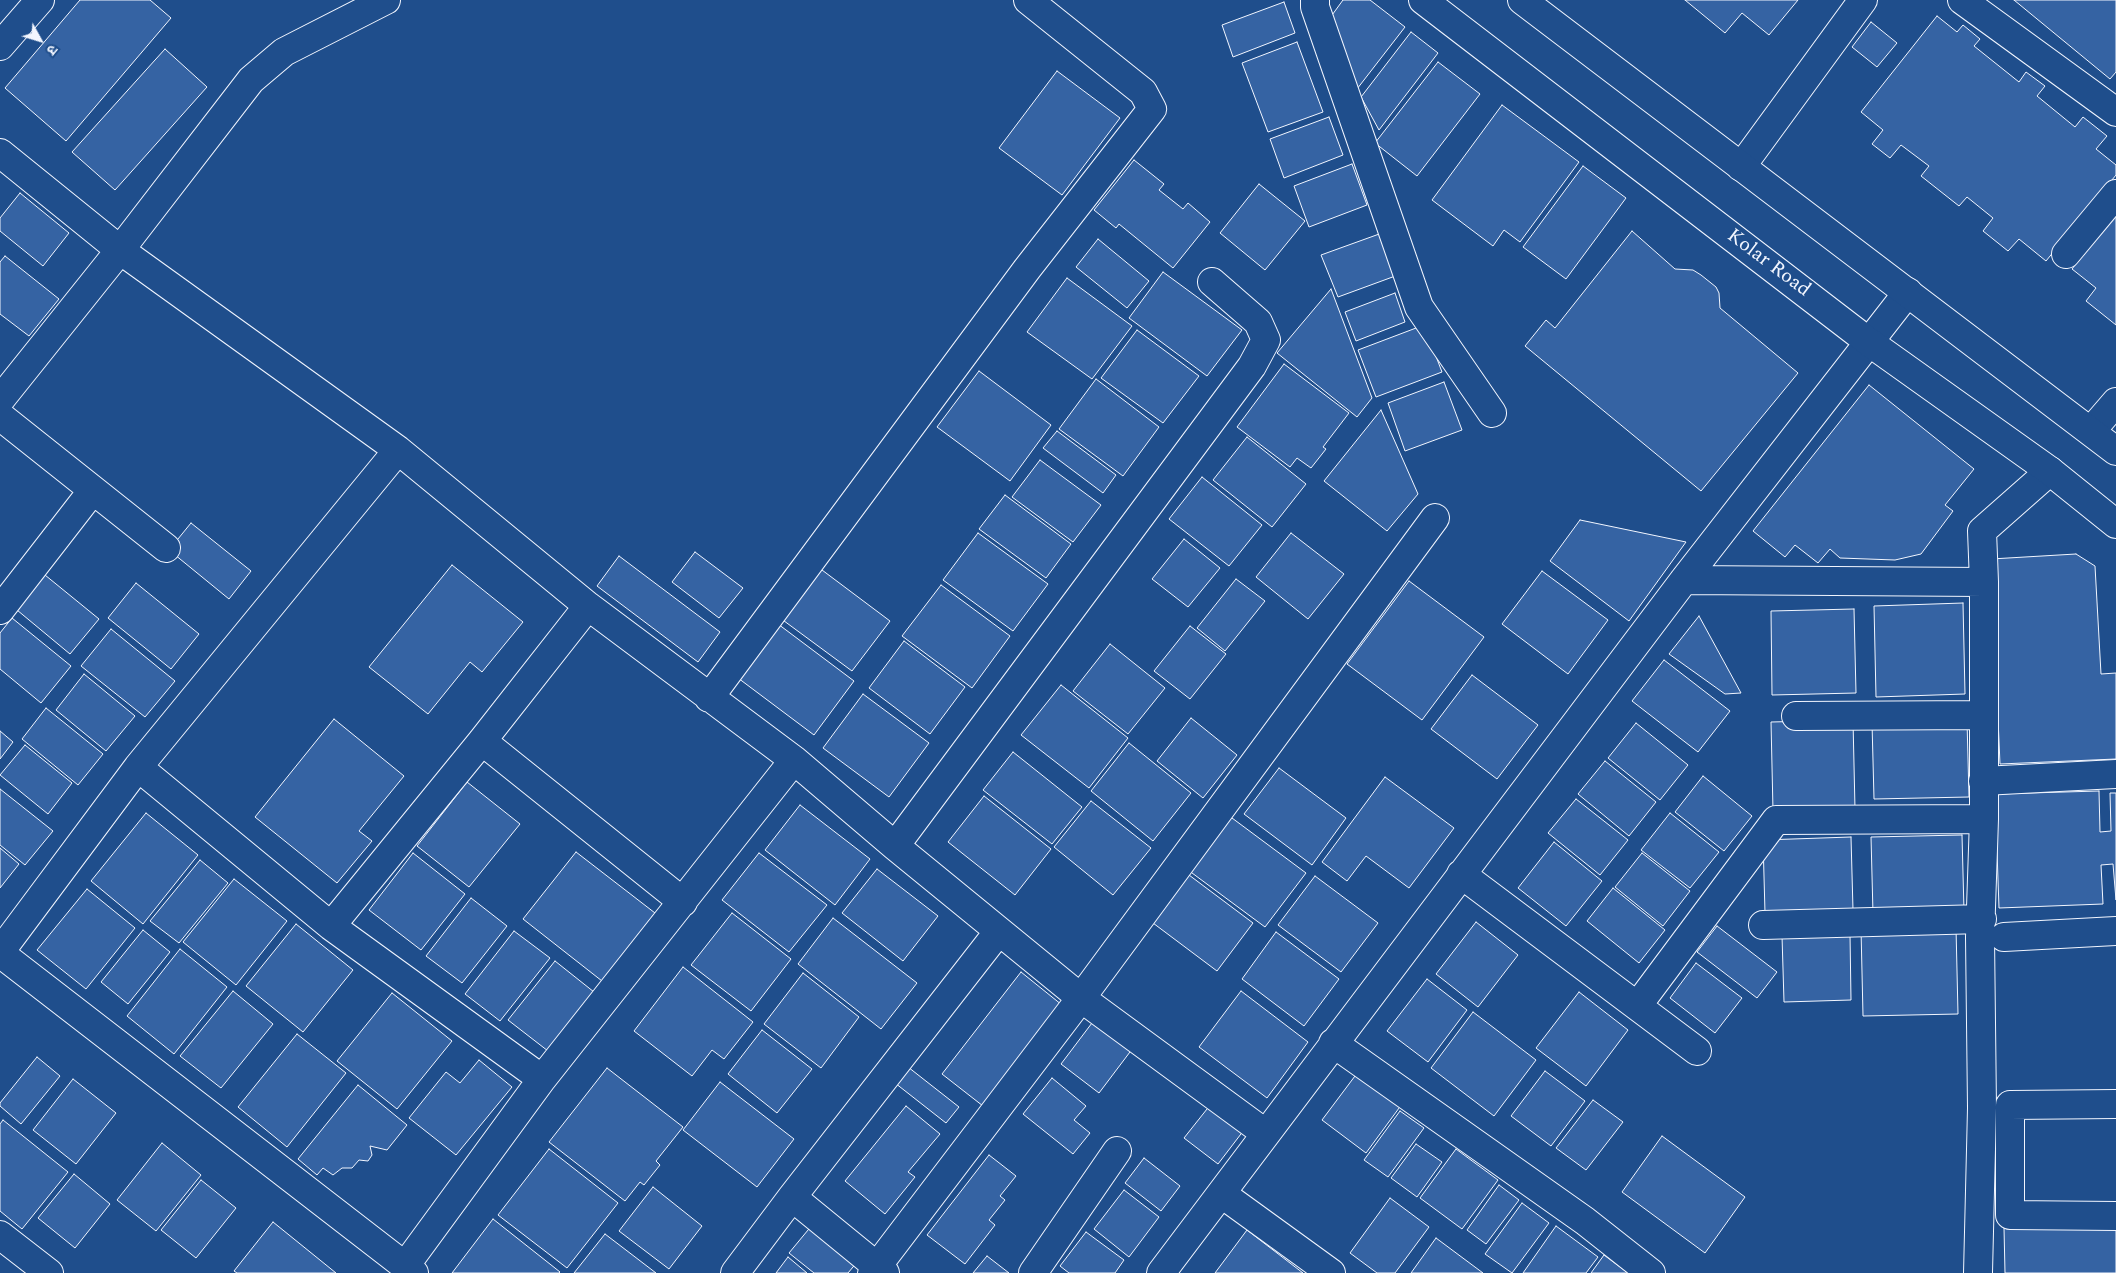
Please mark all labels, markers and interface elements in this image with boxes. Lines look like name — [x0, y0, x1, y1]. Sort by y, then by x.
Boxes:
north arrow — [15, 15, 65, 65]
text: उ — [41, 40, 63, 60]
street label: Kolar Road — [1721, 225, 1815, 303]

